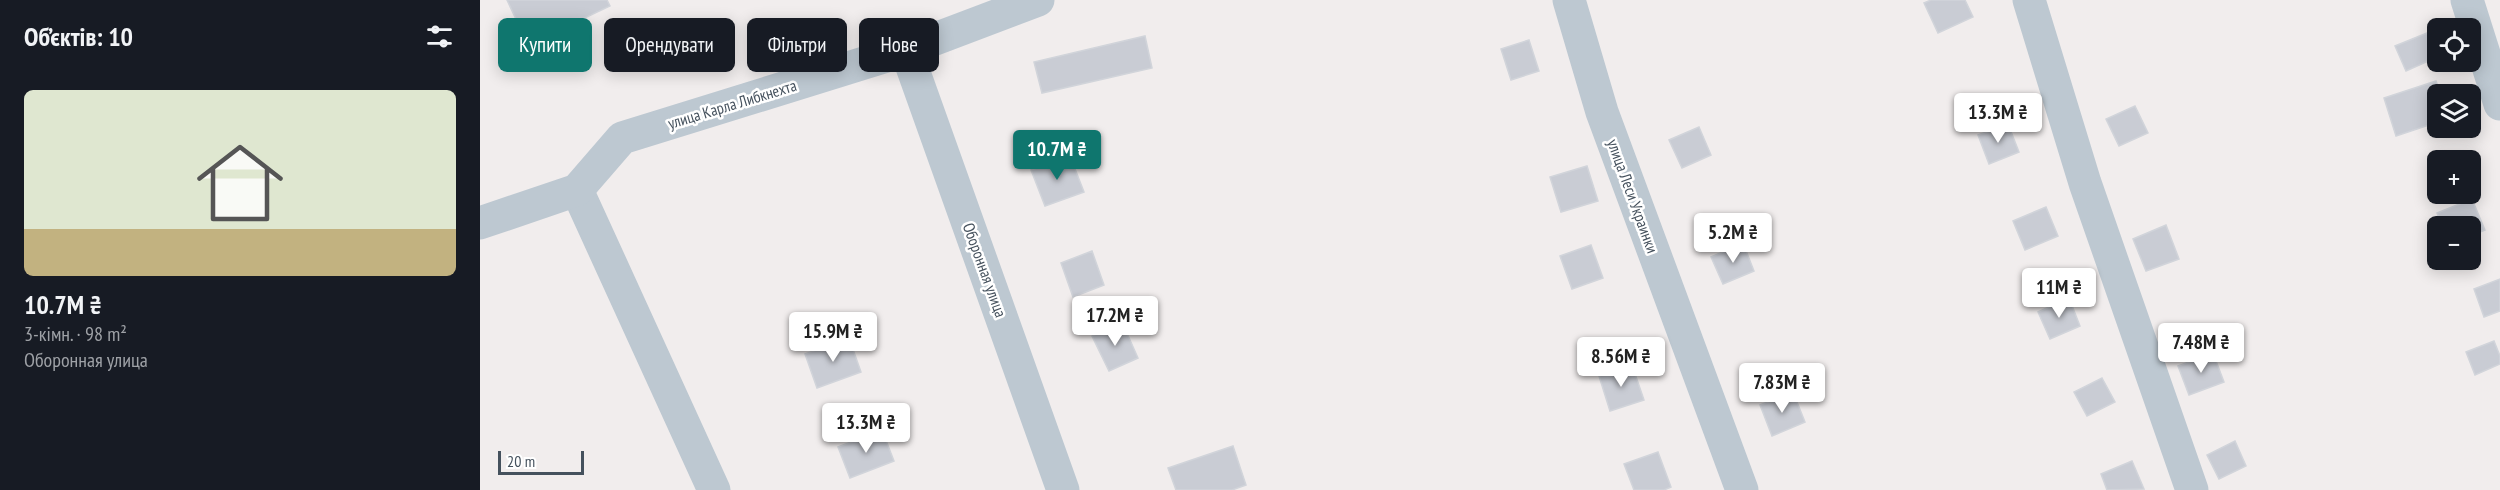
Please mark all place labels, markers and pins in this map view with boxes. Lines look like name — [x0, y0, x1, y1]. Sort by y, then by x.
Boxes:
pin: 13.3M ₴ — [1943, 93, 2053, 144]
pin: 10.7M ₴ — [1002, 130, 1112, 181]
pin: 5.2M ₴ — [1684, 213, 1782, 264]
pin: 11M ₴ — [2017, 268, 2101, 319]
pin: 17.2M ₴ — [1060, 296, 1170, 347]
pin: 15.9M ₴ — [778, 312, 888, 363]
pin: 7.48M ₴ — [2146, 323, 2256, 374]
pin: 8.56M ₴ — [1566, 337, 1676, 388]
pin: 7.83M ₴ — [1727, 363, 1837, 414]
pin: 13.3M ₴ — [811, 403, 921, 454]

